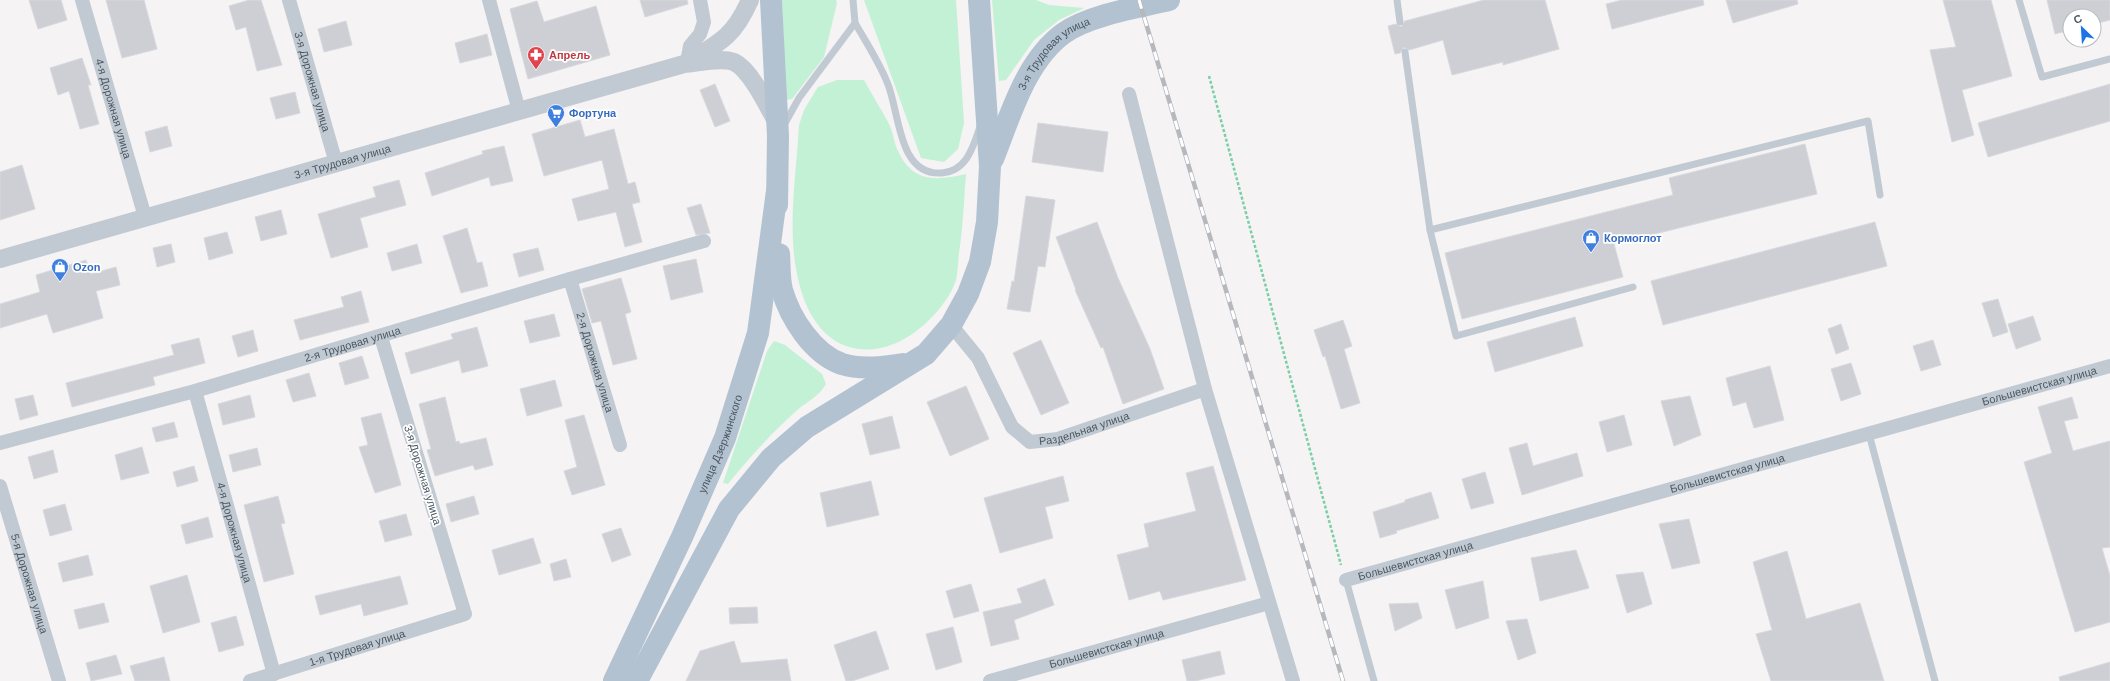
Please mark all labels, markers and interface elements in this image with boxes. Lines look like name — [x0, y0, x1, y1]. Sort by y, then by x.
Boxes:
north arrow — [2062, 8, 2102, 48]
text: С — [2072, 12, 2084, 26]
street label: 3-я Трудовая улица — [1016, 15, 1092, 92]
street label: 3-я Дорожная улица — [292, 30, 333, 134]
pharmacy icon: Апрель — [526, 45, 546, 70]
place label: Апрель — [549, 49, 590, 61]
street label: 4-я Дорожная улица — [93, 57, 134, 161]
supermarket icon: Фортуна — [546, 103, 566, 128]
place label: Фортуна — [569, 107, 617, 119]
street label: 3-я Трудовая улица — [293, 142, 393, 181]
shop icon: Кормоглот — [1581, 228, 1601, 253]
place label: Кормоглот — [1604, 232, 1662, 244]
shop icon: Ozon — [50, 257, 70, 282]
place label: Ozon — [73, 261, 101, 273]
street label: 2-я Дорожная улица — [574, 311, 616, 414]
street label: 2-я Трудовая улица — [303, 324, 403, 364]
street label: Большевистская улица — [1981, 364, 2099, 408]
street label: улица Дзержинского — [696, 393, 744, 495]
street label: Раздельная улица — [1038, 409, 1131, 447]
street label: 3-я Дорожная улица — [402, 424, 444, 527]
street label: Большевистская улица — [1669, 451, 1787, 495]
street label: 4-я Дорожная улица — [215, 481, 254, 585]
street label: 5-я Дорожная улица — [9, 532, 51, 636]
street label: Большевистская улица — [1357, 539, 1475, 582]
street label: Большевистская улица — [1048, 626, 1166, 670]
street label: 1-я Трудовая улица — [308, 627, 407, 668]

